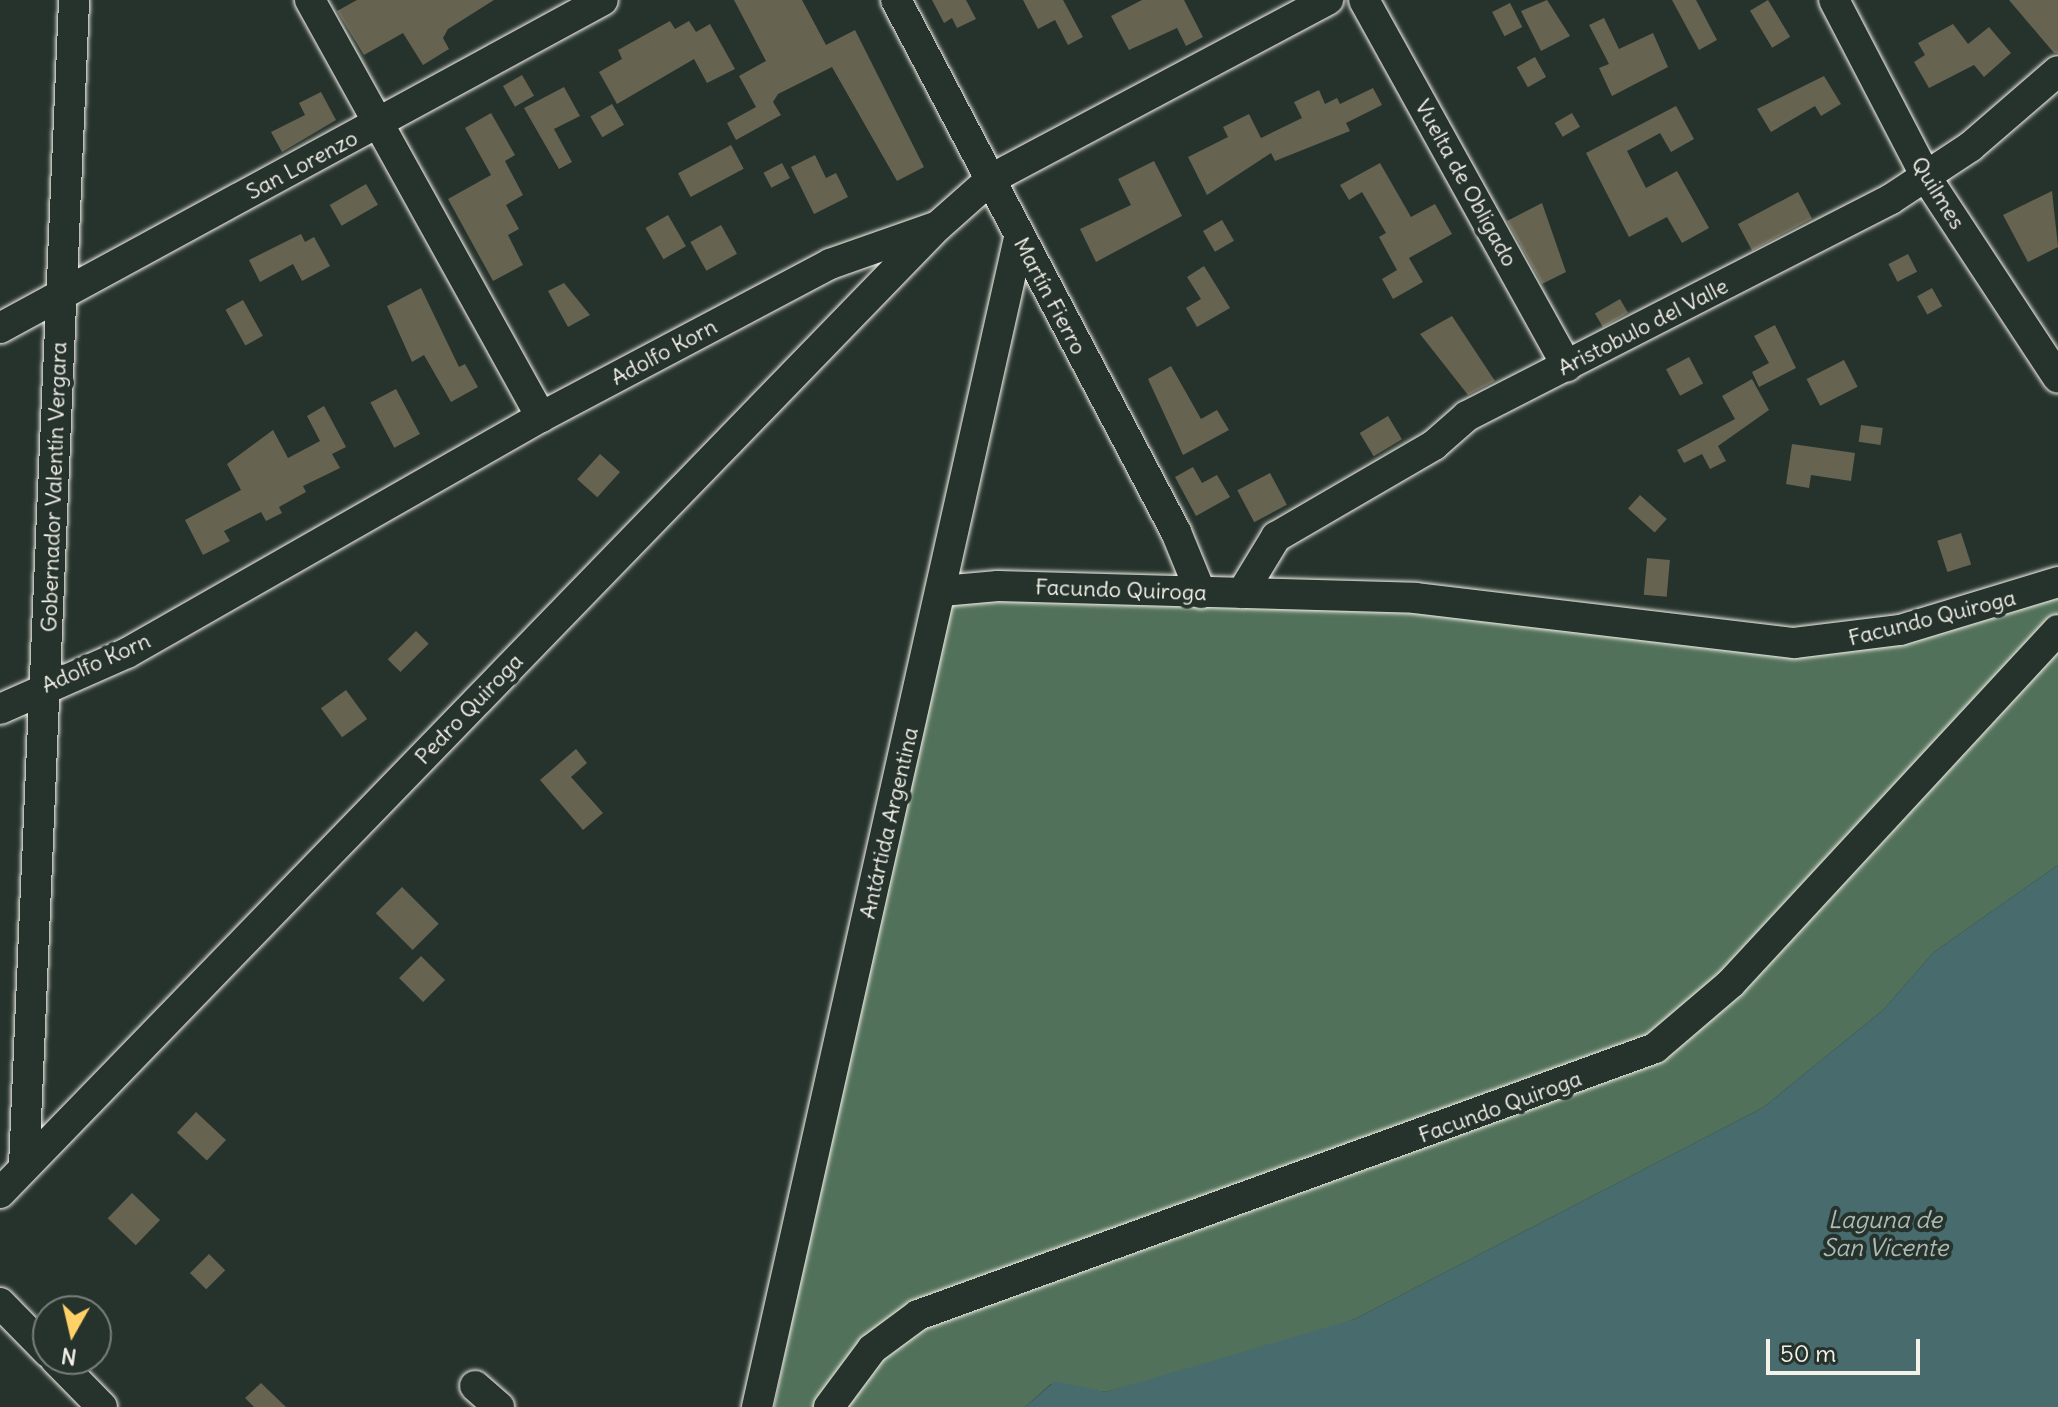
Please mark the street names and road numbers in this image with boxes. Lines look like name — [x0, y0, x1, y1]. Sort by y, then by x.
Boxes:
street label: Vuelta de Obligado — [1409, 95, 1523, 271]
street label: San Lorenzo — [242, 125, 362, 205]
street label: Quilmes — [1905, 152, 1971, 234]
street label: Martín Fierro — [1008, 233, 1092, 359]
street label: Aristobulo del Valle — [1554, 273, 1732, 381]
street label: Adolfo Korn — [606, 313, 722, 391]
street label: Gobernador Valentín Vergara — [36, 341, 72, 633]
street label: Facundo Quiroga — [1035, 574, 1207, 606]
street label: Facundo Quiroga — [1846, 584, 2018, 652]
street label: Adolfo Korn — [38, 627, 154, 699]
street label: Pedro Quiroga — [410, 648, 528, 770]
street label: Antártida Argentina — [854, 725, 924, 921]
street label: Facundo Quiroga — [1415, 1065, 1585, 1149]

